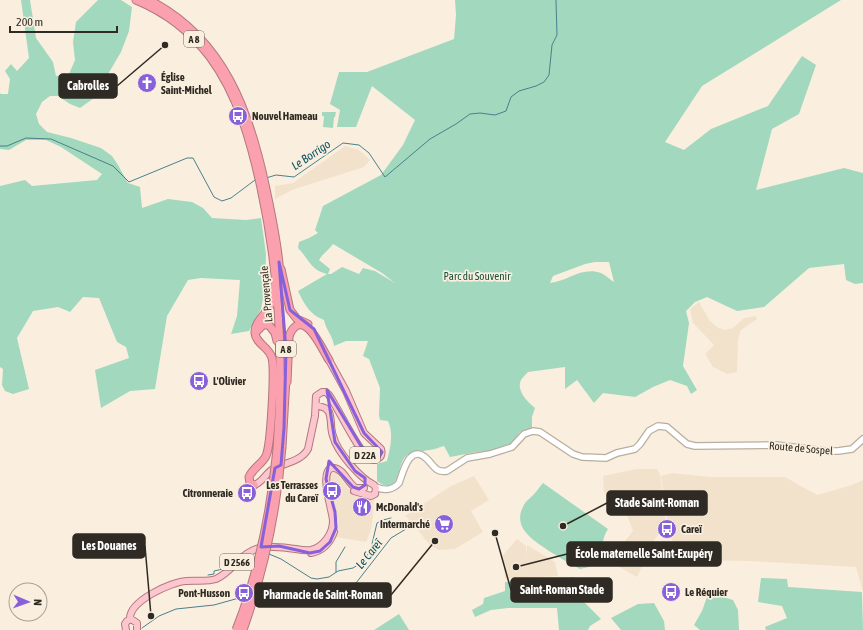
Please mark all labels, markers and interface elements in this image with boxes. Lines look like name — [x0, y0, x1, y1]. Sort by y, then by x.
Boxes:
scale bar — [10, 8, 117, 34]
text: 200 m — [16, 15, 43, 29]
road number: A 8 — [184, 31, 204, 47]
place label: Église Saint-Michel — [161, 71, 213, 96]
church icon: Église Saint-Michel — [136, 72, 158, 94]
callout: Cabrolles — [59, 74, 117, 98]
text: Cabrolles — [67, 79, 110, 93]
bus stop icon: Nouvel Hameau — [227, 105, 249, 127]
place label: Nouvel Hameau — [252, 110, 318, 122]
water label: Le Borrigo — [289, 137, 333, 173]
street label: La Provençale — [258, 265, 274, 323]
park label: Parc du Souvenir — [444, 270, 511, 282]
road number: A 8 — [276, 341, 296, 357]
bus stop icon: L'Olivier — [188, 370, 210, 392]
place label: L'Olivier — [213, 375, 246, 387]
street label: Route de Sospel — [769, 439, 834, 457]
road number: D 22A — [350, 447, 380, 463]
place label: Les Terrasses du Careï — [266, 479, 318, 504]
bus stop icon: Les Terrasses du Careï — [321, 480, 343, 502]
bus stop icon: Citronneraie — [236, 482, 258, 504]
place label: Citronneraie — [183, 487, 233, 499]
callout: Stade Saint-Roman — [607, 491, 707, 515]
restaurant icon: McDonald's — [351, 496, 373, 518]
text: Stade Saint-Roman — [615, 496, 699, 510]
place label: McDonald's — [376, 501, 423, 513]
supermarket icon: Intermarché — [433, 513, 455, 535]
place label: Intermarché — [380, 518, 430, 530]
bus stop icon: Careï — [656, 518, 678, 540]
place label: Careï — [681, 523, 702, 535]
callout: Les Douanes — [73, 534, 145, 558]
water label: Le Careï — [353, 535, 386, 572]
text: Les Douanes — [81, 539, 137, 553]
callout: École maternelle Saint-Exupéry — [567, 542, 721, 566]
text: École maternelle Saint-Exupéry — [575, 546, 713, 561]
road number: D 2566 — [220, 554, 254, 570]
callout: Saint-Roman Stade — [511, 578, 612, 602]
bus stop icon: Le Réquier — [660, 581, 682, 603]
north arrow — [8, 582, 48, 622]
bus stop icon: Pont-Husson — [233, 582, 255, 604]
callout: Pharmacie de Saint-Roman — [255, 583, 391, 607]
text: Saint-Roman Stade — [520, 583, 605, 597]
place label: Le Réquier — [685, 586, 728, 598]
place label: Pont-Husson — [178, 587, 230, 599]
text: Pharmacie de Saint-Roman — [263, 588, 383, 602]
text: N — [32, 599, 44, 606]

